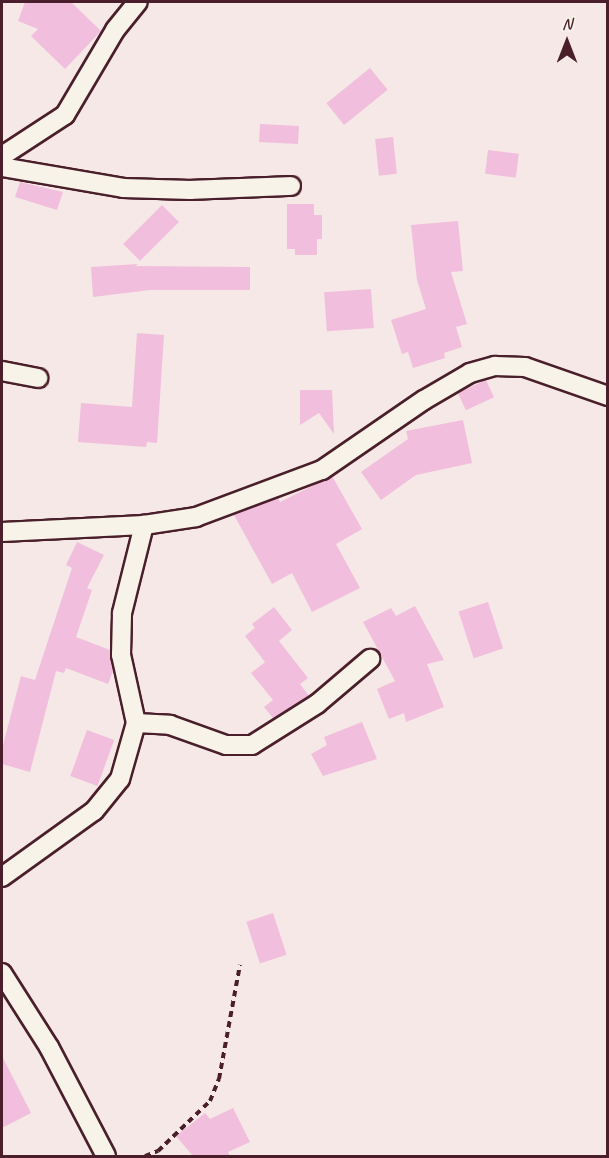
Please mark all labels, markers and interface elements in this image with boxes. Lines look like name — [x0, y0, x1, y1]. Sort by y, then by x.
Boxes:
north arrow — [537, 12, 597, 72]
text: N — [562, 14, 572, 34]

